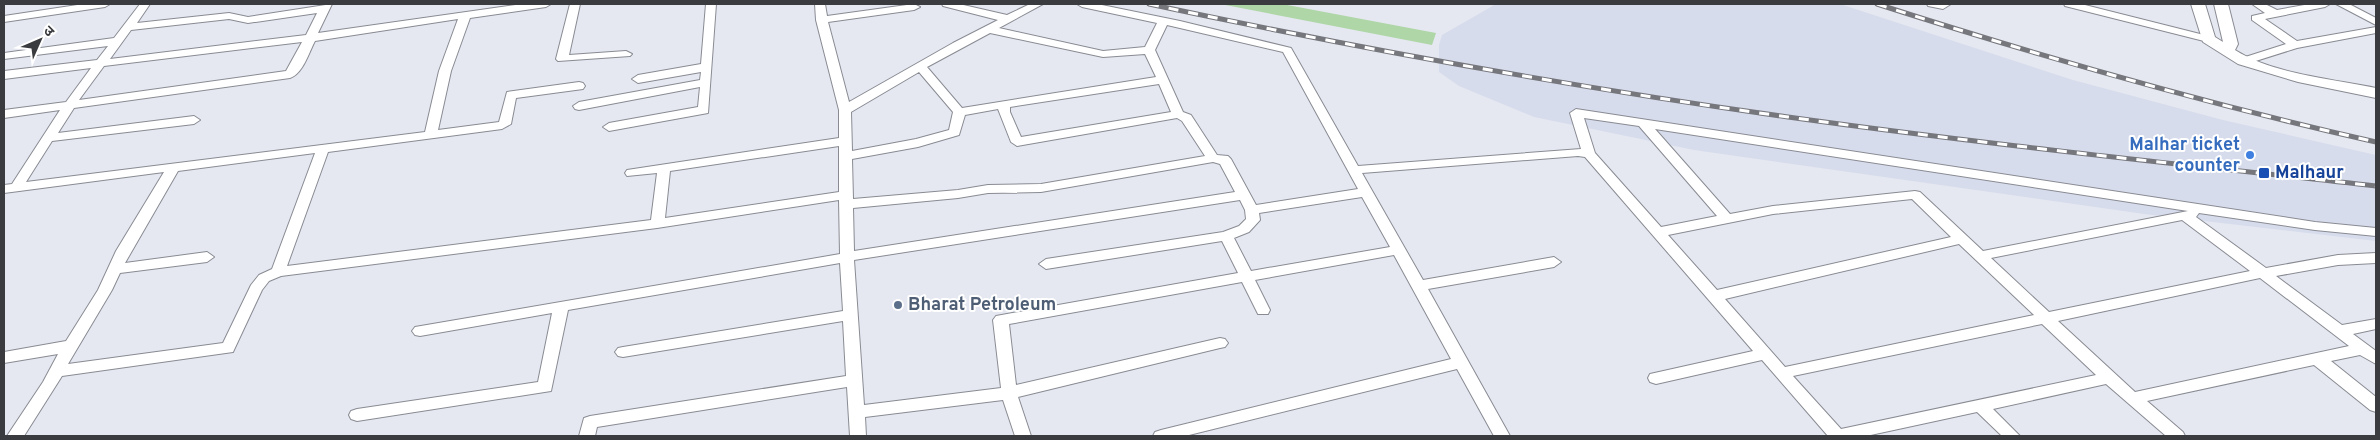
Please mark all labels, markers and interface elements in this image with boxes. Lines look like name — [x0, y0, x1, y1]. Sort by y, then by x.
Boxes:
north arrow — [15, 15, 65, 65]
text: उ — [39, 23, 58, 41]
place label: Malhar ticket counter — [2129, 134, 2240, 178]
marker: Malhar ticket counter — [2244, 149, 2256, 161]
place label: Malhaur — [2275, 162, 2344, 185]
marker: Malhaur — [2257, 166, 2271, 180]
place label: Bharat Petroleum — [908, 294, 1056, 317]
marker: Bharat Petroleum — [892, 299, 904, 311]

